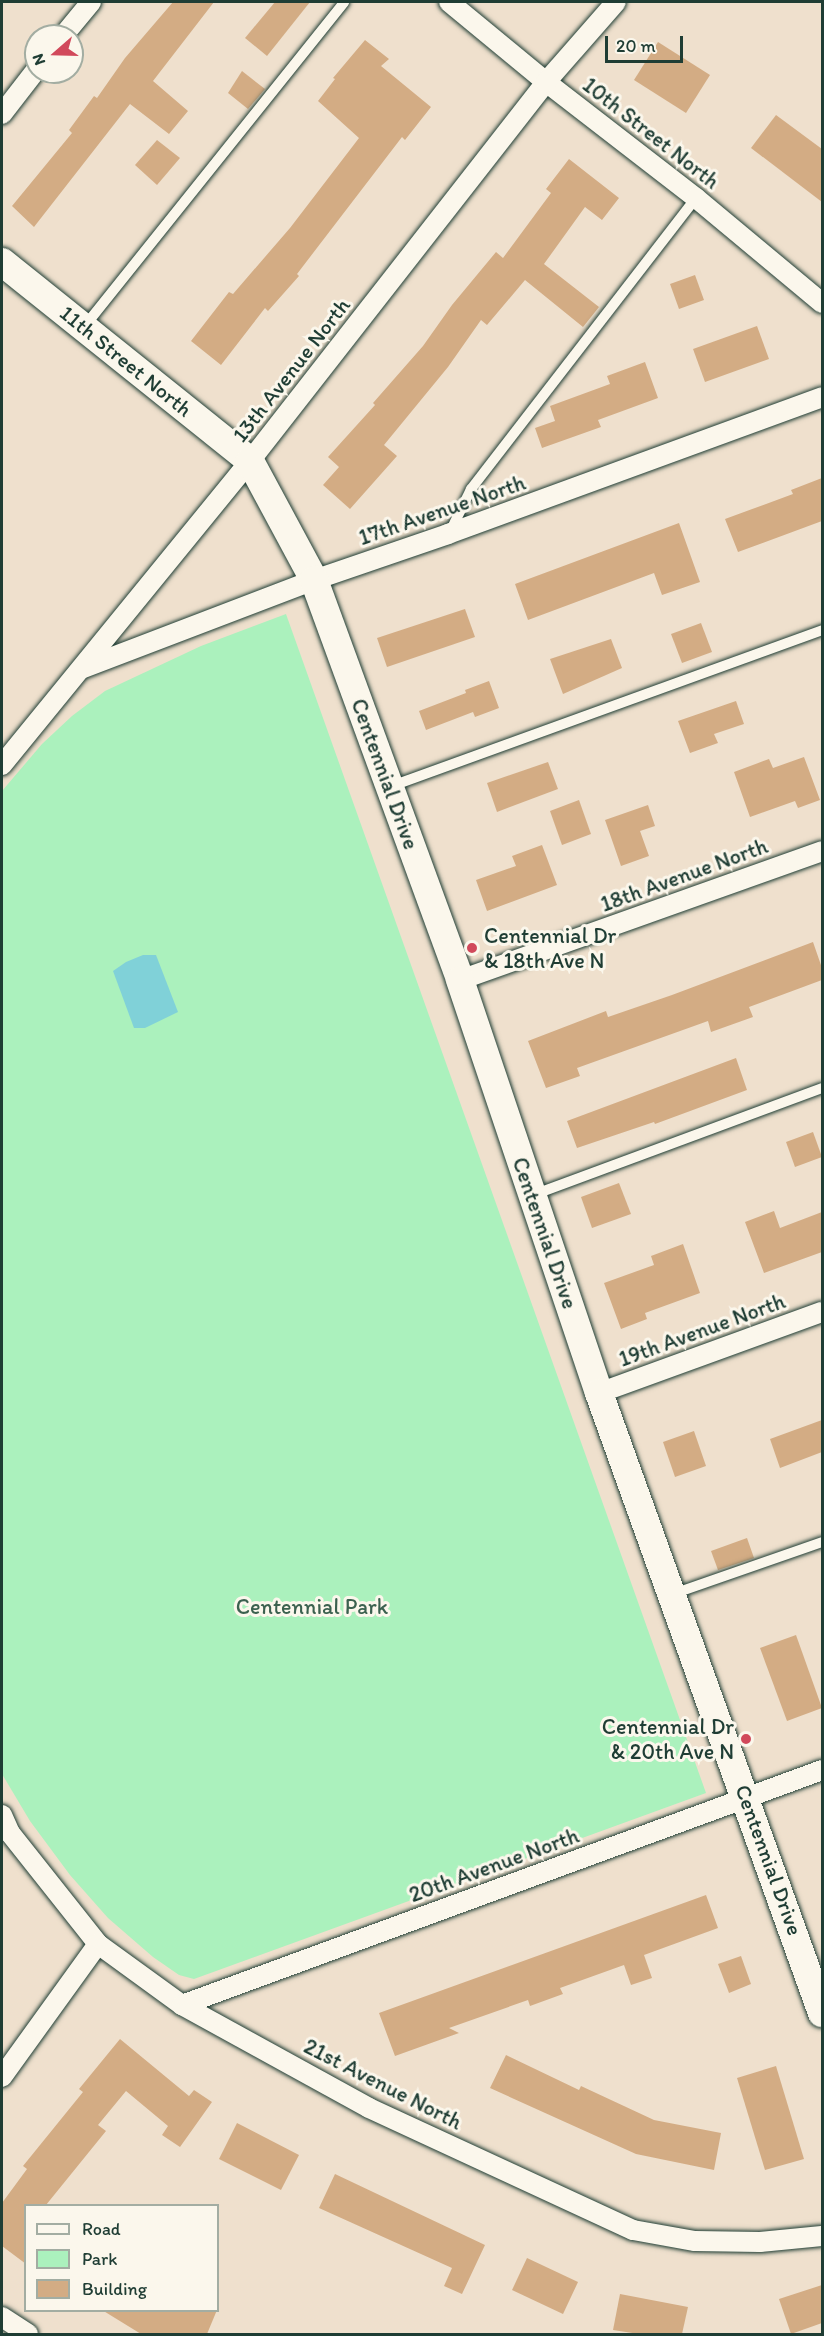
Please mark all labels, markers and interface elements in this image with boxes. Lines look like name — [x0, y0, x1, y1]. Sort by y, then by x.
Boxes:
north arrow — [24, 24, 84, 84]
scale bar — [608, 24, 686, 62]
text: 20 m — [616, 35, 656, 57]
text: N — [28, 51, 49, 68]
street label: 10th Street North — [577, 71, 725, 195]
street label: 13th Avenue North — [227, 293, 355, 447]
street label: 11th Street North — [54, 300, 198, 422]
street label: 17th Avenue North — [355, 469, 529, 551]
street label: Centennial Drive — [346, 695, 424, 853]
street label: 18th Avenue North — [597, 833, 771, 917]
place label: Centennial Dr & 18th Ave N — [484, 922, 616, 974]
marker: Centennial Dr & 18th Ave N — [465, 941, 479, 955]
street label: Centennial Drive — [507, 1154, 583, 1312]
street label: 19th Avenue North — [615, 1288, 789, 1372]
park label: Centennial Park — [236, 1594, 388, 1620]
place label: Centennial Dr & 20th Ave N — [602, 1713, 734, 1765]
marker: Centennial Dr & 20th Ave N — [739, 1732, 753, 1746]
street label: Centennial Drive — [730, 1781, 808, 1939]
street label: 20th Avenue North — [406, 1822, 582, 1908]
street label: 21st Avenue North — [300, 2033, 466, 2135]
legend — [24, 2204, 219, 2312]
text: Road — [82, 2218, 121, 2240]
text: Park — [82, 2248, 117, 2270]
text: Building — [82, 2278, 147, 2300]

